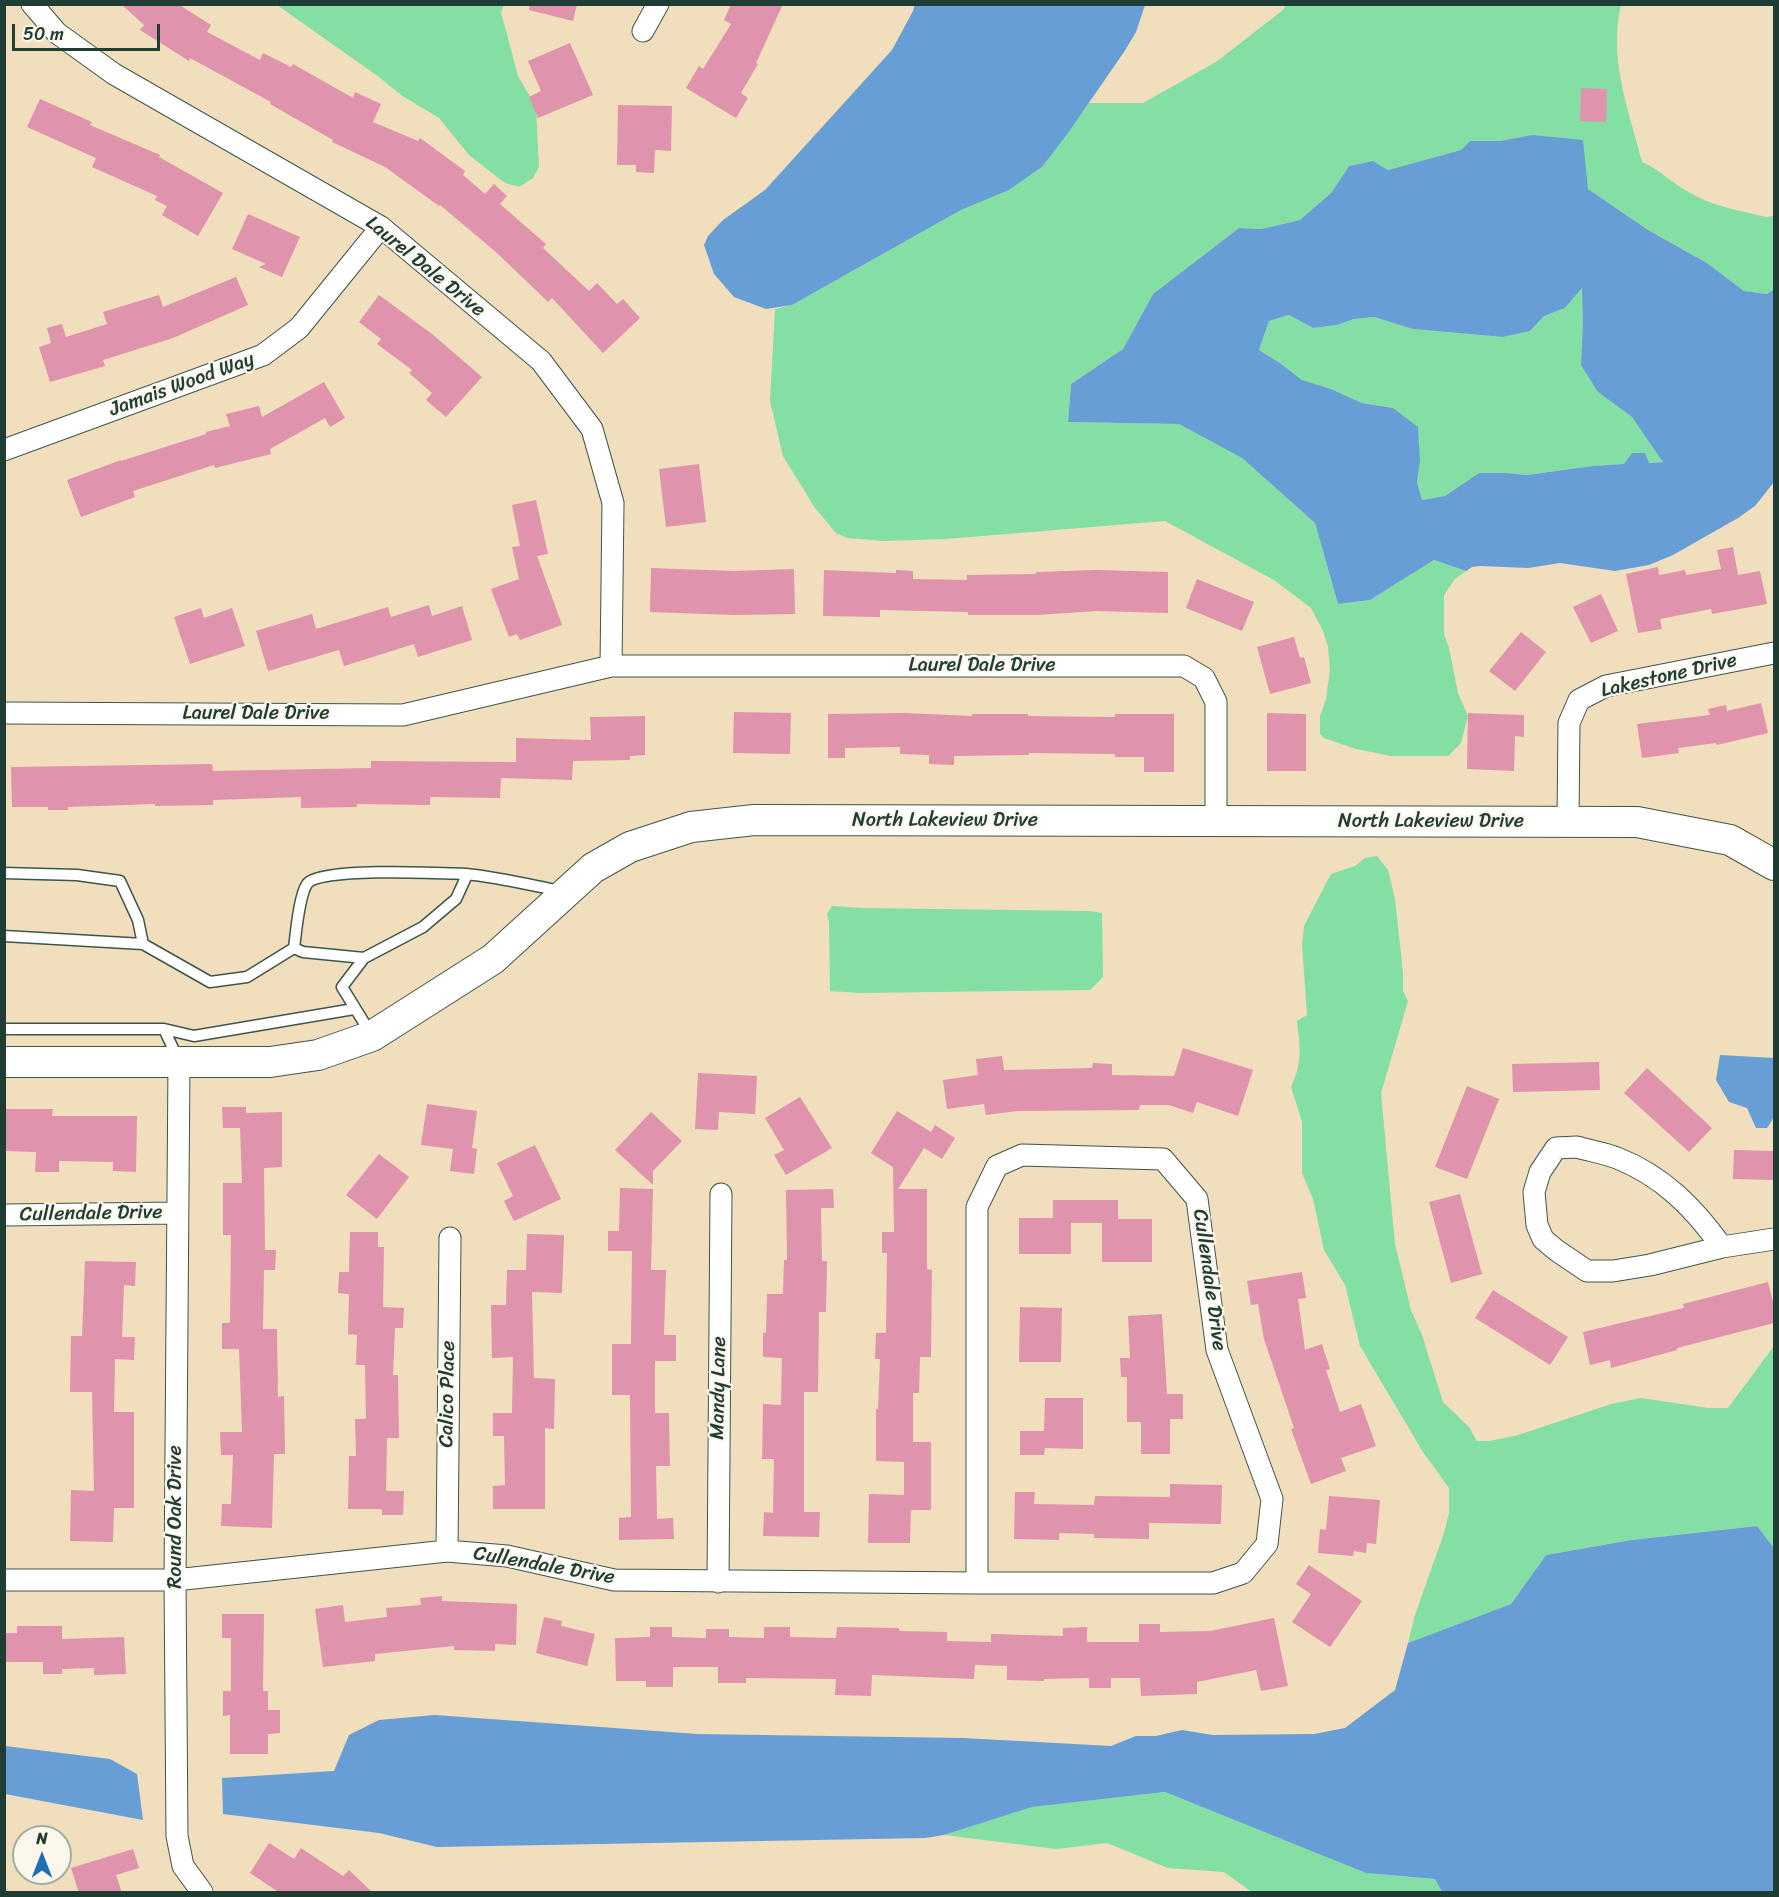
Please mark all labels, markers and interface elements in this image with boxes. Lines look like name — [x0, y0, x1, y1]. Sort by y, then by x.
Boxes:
scale bar — [15, 12, 164, 50]
text: 50 m — [23, 18, 64, 50]
street label: Laurel Dale Drive — [360, 211, 490, 323]
street label: Jamais Wood Way — [106, 348, 258, 422]
street label: Lakestone Drive — [1599, 649, 1739, 703]
street label: Laurel Dale Drive — [908, 654, 1056, 678]
street label: Laurel Dale Drive — [182, 702, 330, 726]
street label: North Lakeview Drive — [852, 809, 1038, 833]
street label: North Lakeview Drive — [1338, 810, 1524, 834]
street label: Cullendale Drive — [19, 1201, 163, 1227]
street label: Cullendale Drive — [1187, 1208, 1231, 1352]
street label: Mandy Lane — [706, 1336, 732, 1440]
street label: Calico Place — [435, 1340, 461, 1448]
street label: Round Oak Drive — [164, 1445, 188, 1589]
street label: Cullendale Drive — [472, 1542, 616, 1590]
text: N — [36, 1824, 48, 1853]
north arrow — [12, 1825, 72, 1885]

